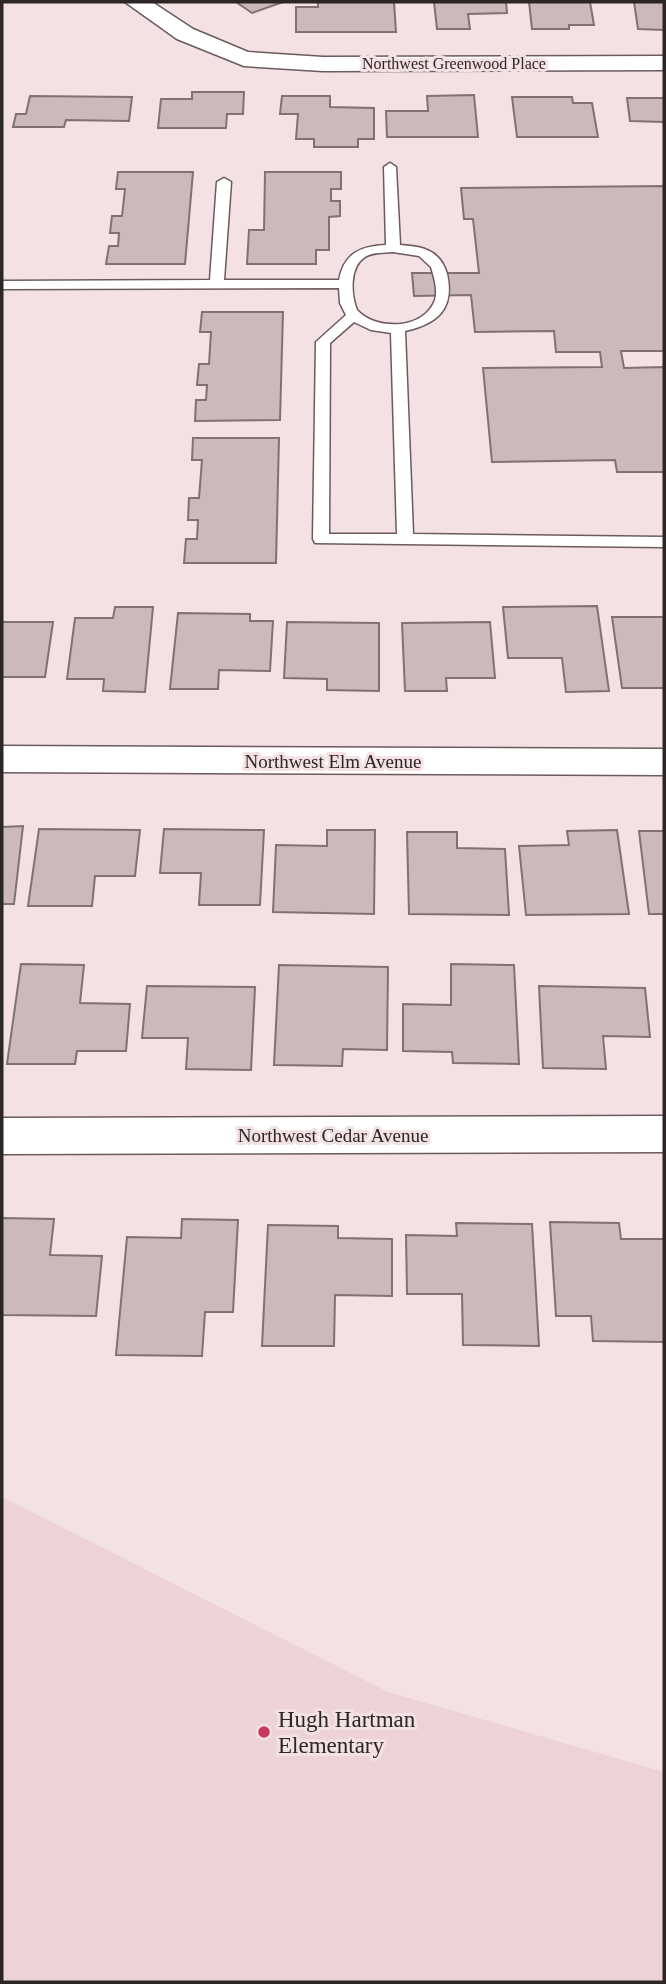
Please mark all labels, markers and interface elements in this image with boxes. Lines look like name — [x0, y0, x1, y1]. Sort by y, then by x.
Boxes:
street label: Northwest Greenwood Place — [362, 55, 546, 72]
street label: Northwest Elm Avenue — [245, 751, 421, 772]
street label: Northwest Cedar Avenue — [238, 1125, 428, 1146]
place label: Hugh Hartman Elementary — [278, 1707, 416, 1758]
marker: Hugh Hartman Elementary — [256, 1724, 272, 1740]

